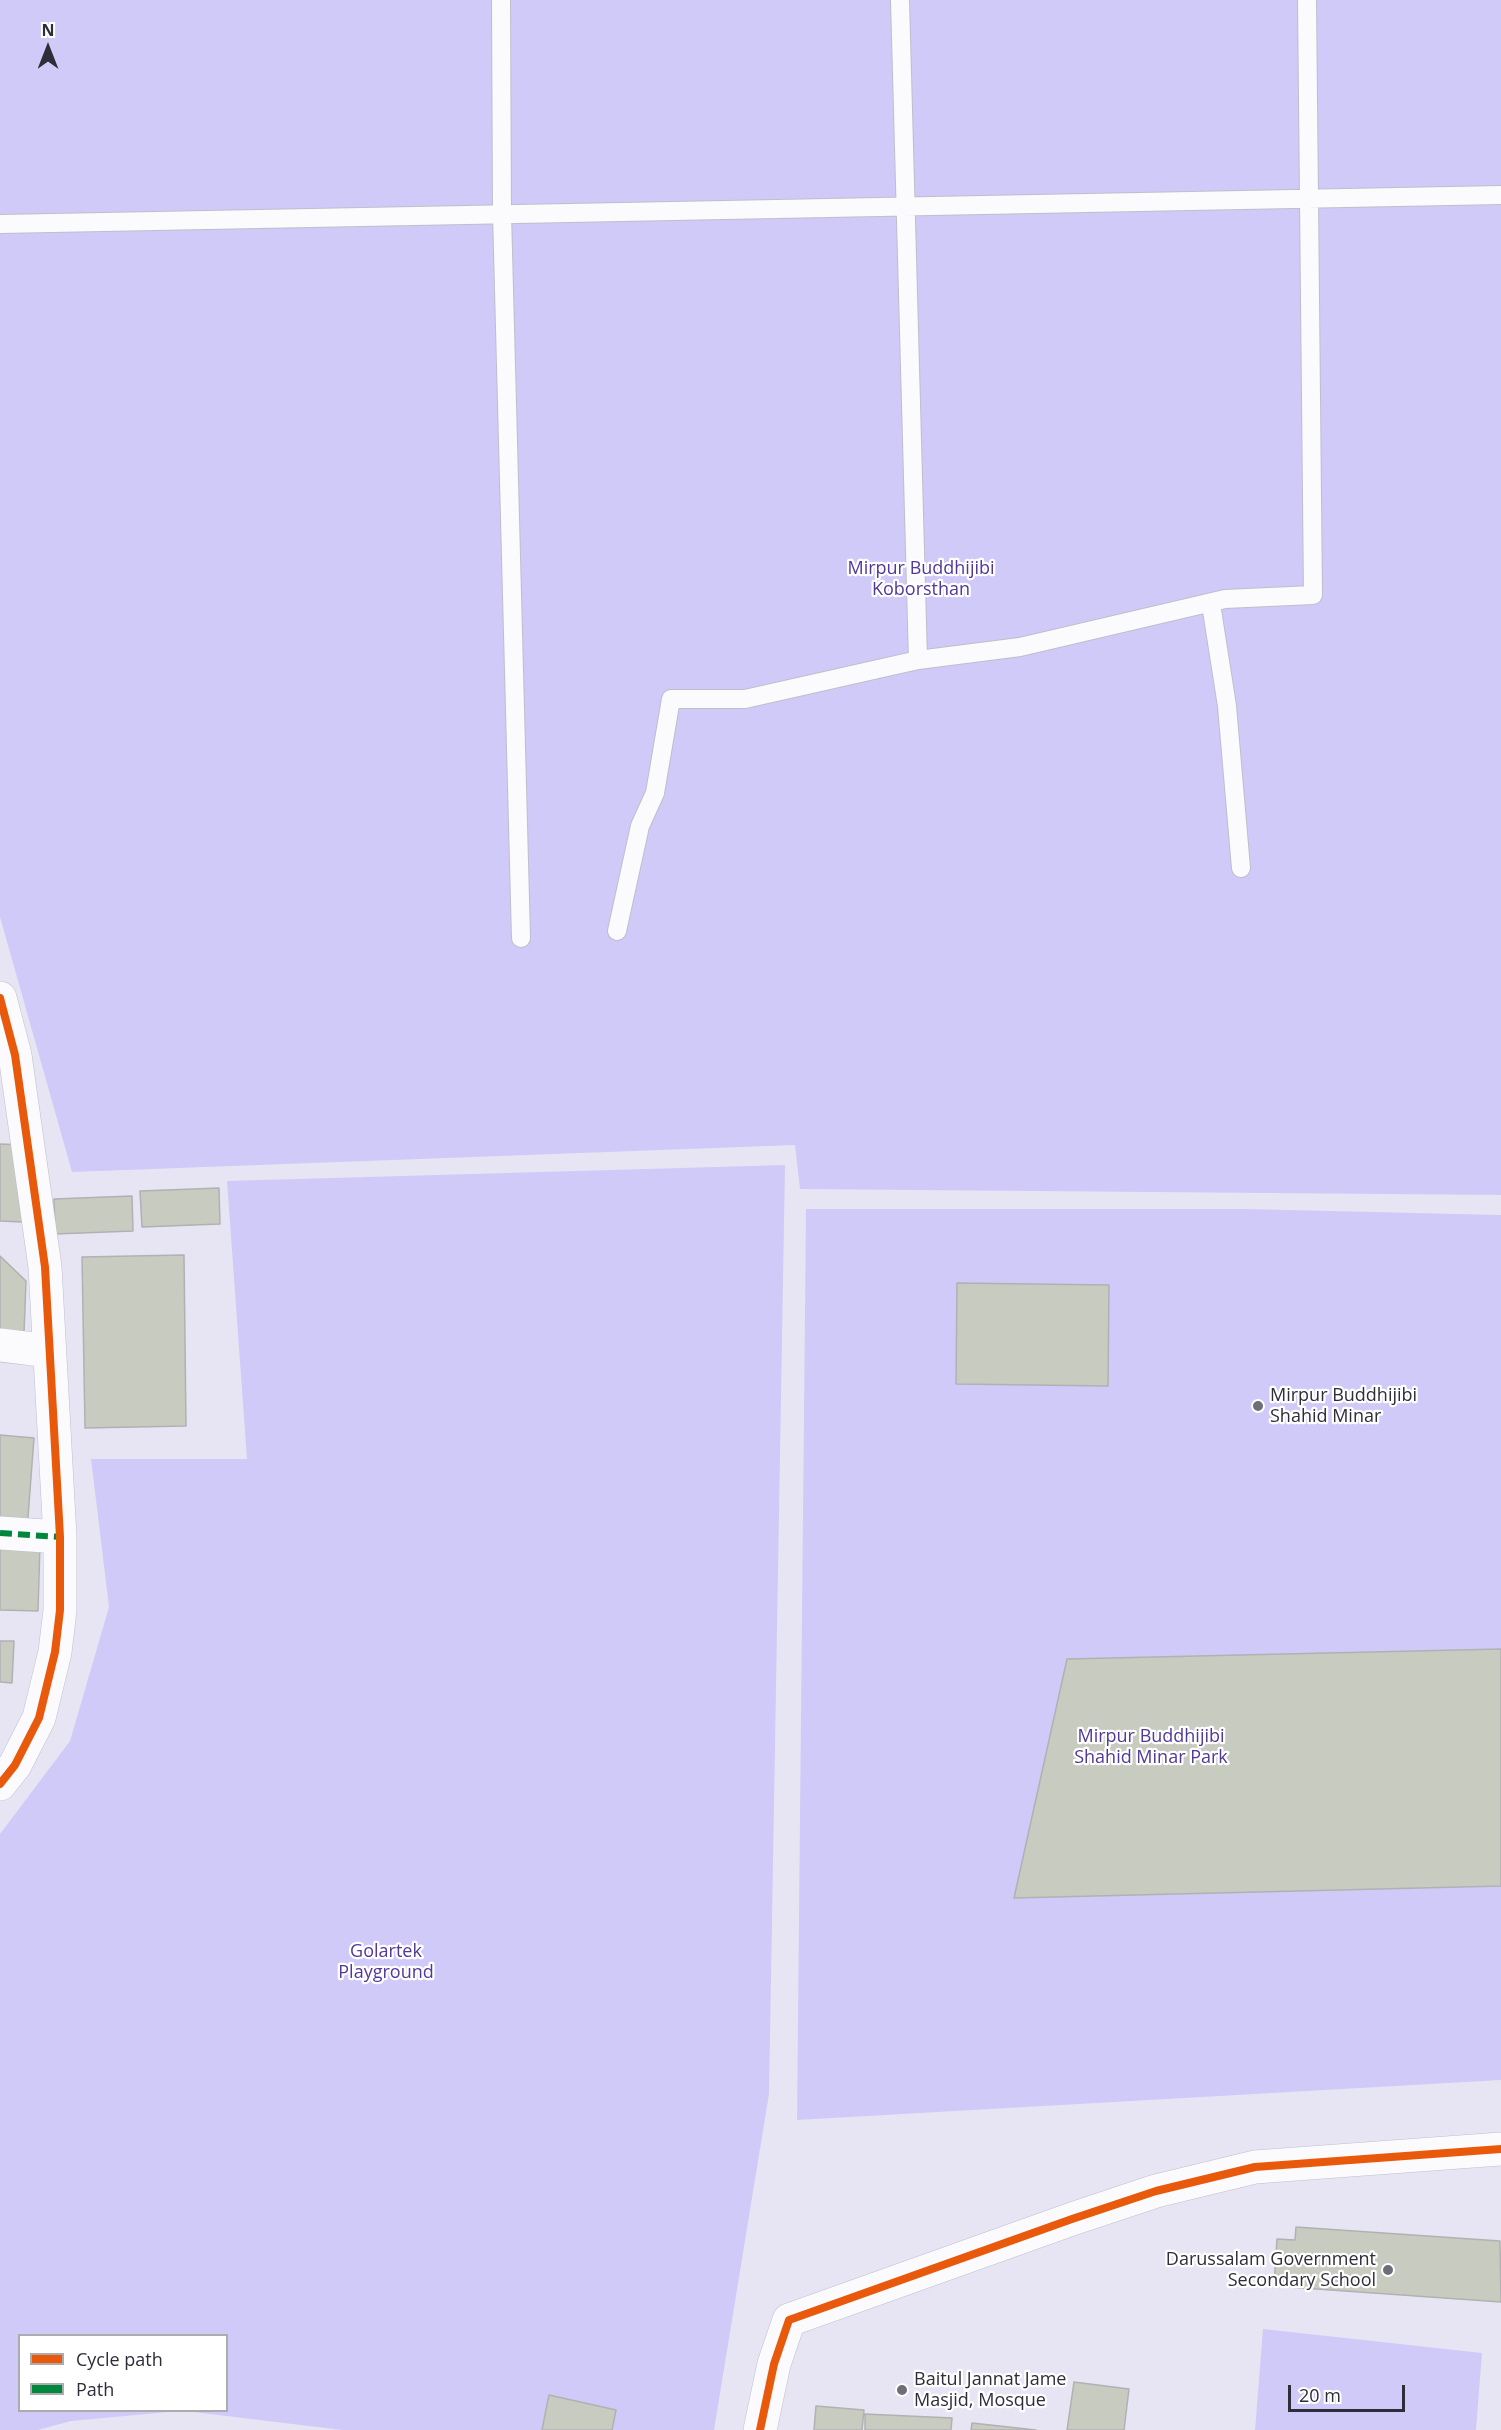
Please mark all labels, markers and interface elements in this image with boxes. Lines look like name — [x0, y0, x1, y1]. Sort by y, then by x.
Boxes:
north arrow — [18, 18, 78, 78]
text: N — [41, 19, 55, 41]
park label: Mirpur Buddhijibi Koborsthan — [847, 558, 995, 600]
place label: Mirpur Buddhijibi Shahid Minar — [1270, 1385, 1417, 1428]
marker: Mirpur Buddhijibi Shahid Minar — [1251, 1399, 1265, 1413]
park label: Mirpur Buddhijibi Shahid Minar Park — [1074, 1726, 1228, 1768]
park label: Golartek Playground — [338, 1941, 434, 1984]
place label: Darussalam Government Secondary School — [1166, 2249, 1376, 2292]
marker: Darussalam Government Secondary School — [1381, 2263, 1395, 2277]
legend — [18, 2334, 228, 2412]
text: Cycle path — [76, 2347, 163, 2371]
place label: Baitul Jannat Jame Masjid, Mosque — [914, 2369, 1066, 2412]
scale bar — [1291, 2373, 1408, 2411]
text: Path — [76, 2377, 114, 2401]
marker: Baitul Jannat Jame Masjid, Mosque — [895, 2383, 909, 2397]
text: 20 m — [1299, 2383, 1341, 2407]

